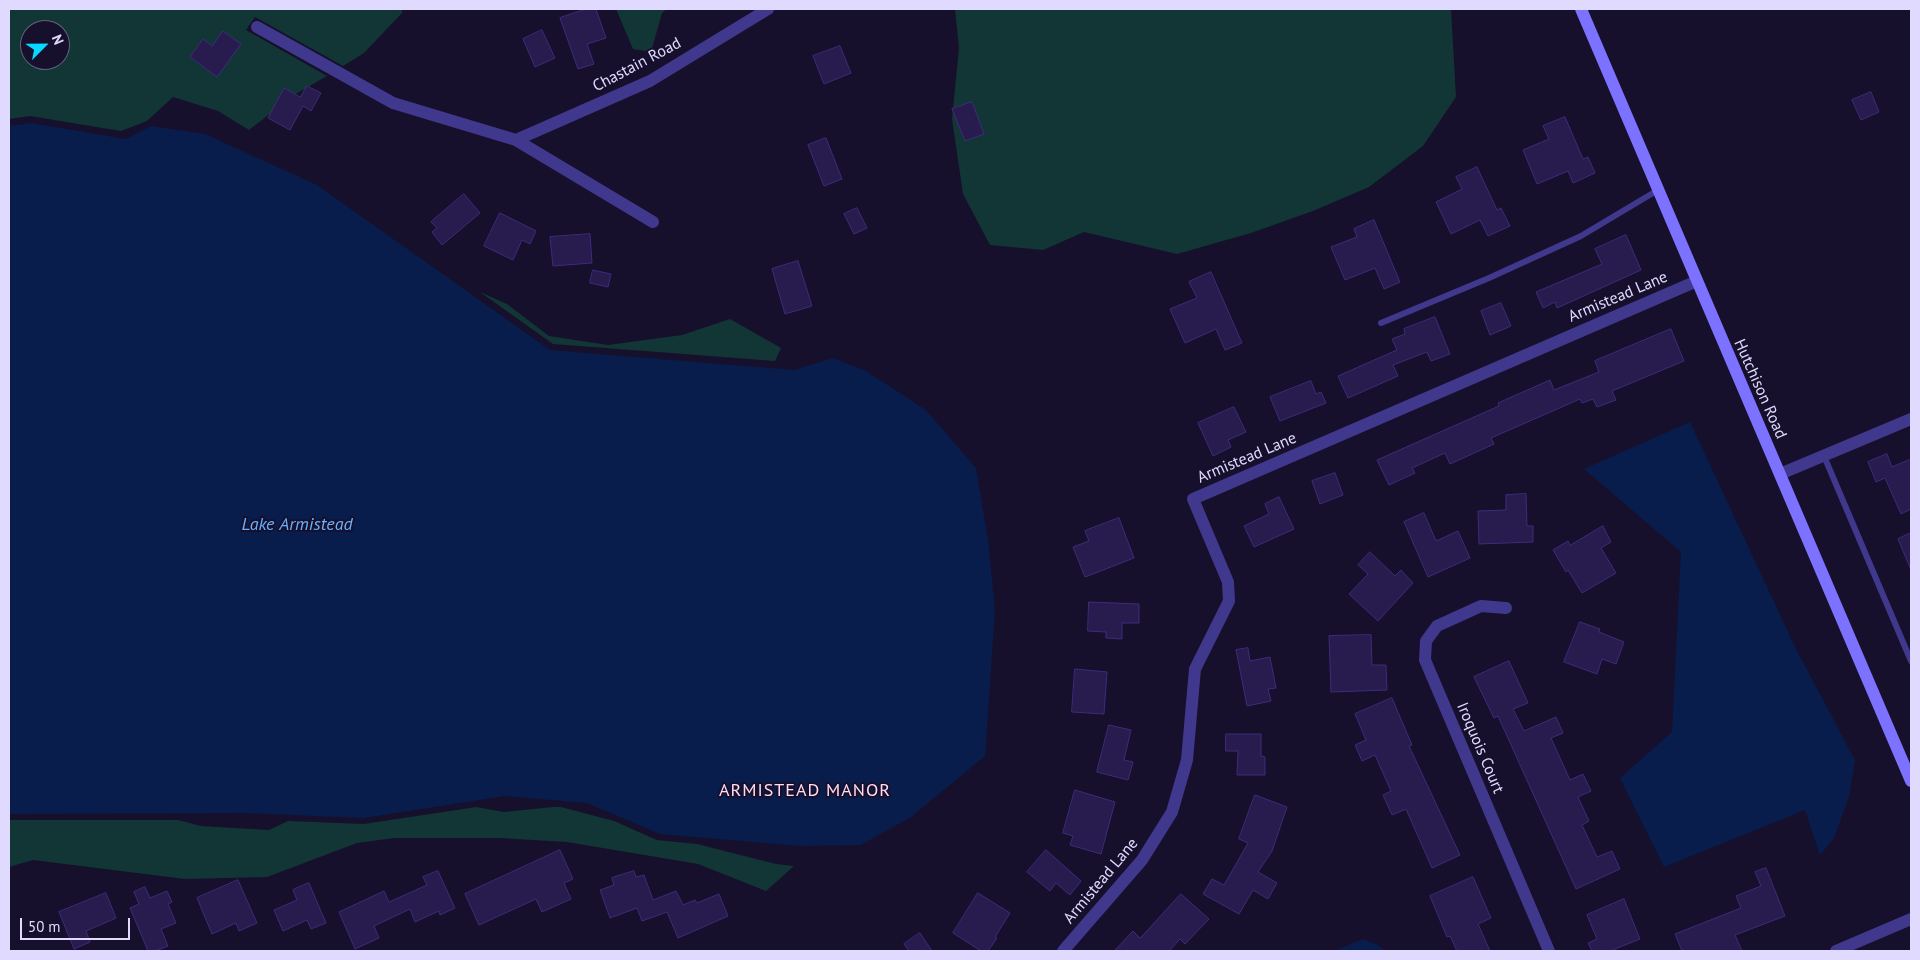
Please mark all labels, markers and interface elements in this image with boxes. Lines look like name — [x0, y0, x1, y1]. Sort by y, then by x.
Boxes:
north arrow — [20, 20, 70, 70]
text: N — [48, 32, 68, 47]
street label: Chastain Road — [590, 34, 684, 96]
street label: Armistead Lane — [1566, 267, 1670, 327]
street label: Hutchison Road — [1729, 336, 1791, 442]
street label: Armistead Lane — [1195, 428, 1299, 488]
water label: Lake Armistead — [241, 514, 353, 536]
street label: Iroquois Court — [1452, 700, 1508, 796]
district label: ARMISTEAD MANOR — [717, 780, 893, 802]
street label: Armistead Lane — [1060, 834, 1142, 928]
scale bar — [22, 908, 132, 940]
text: 50 m — [28, 917, 61, 936]

